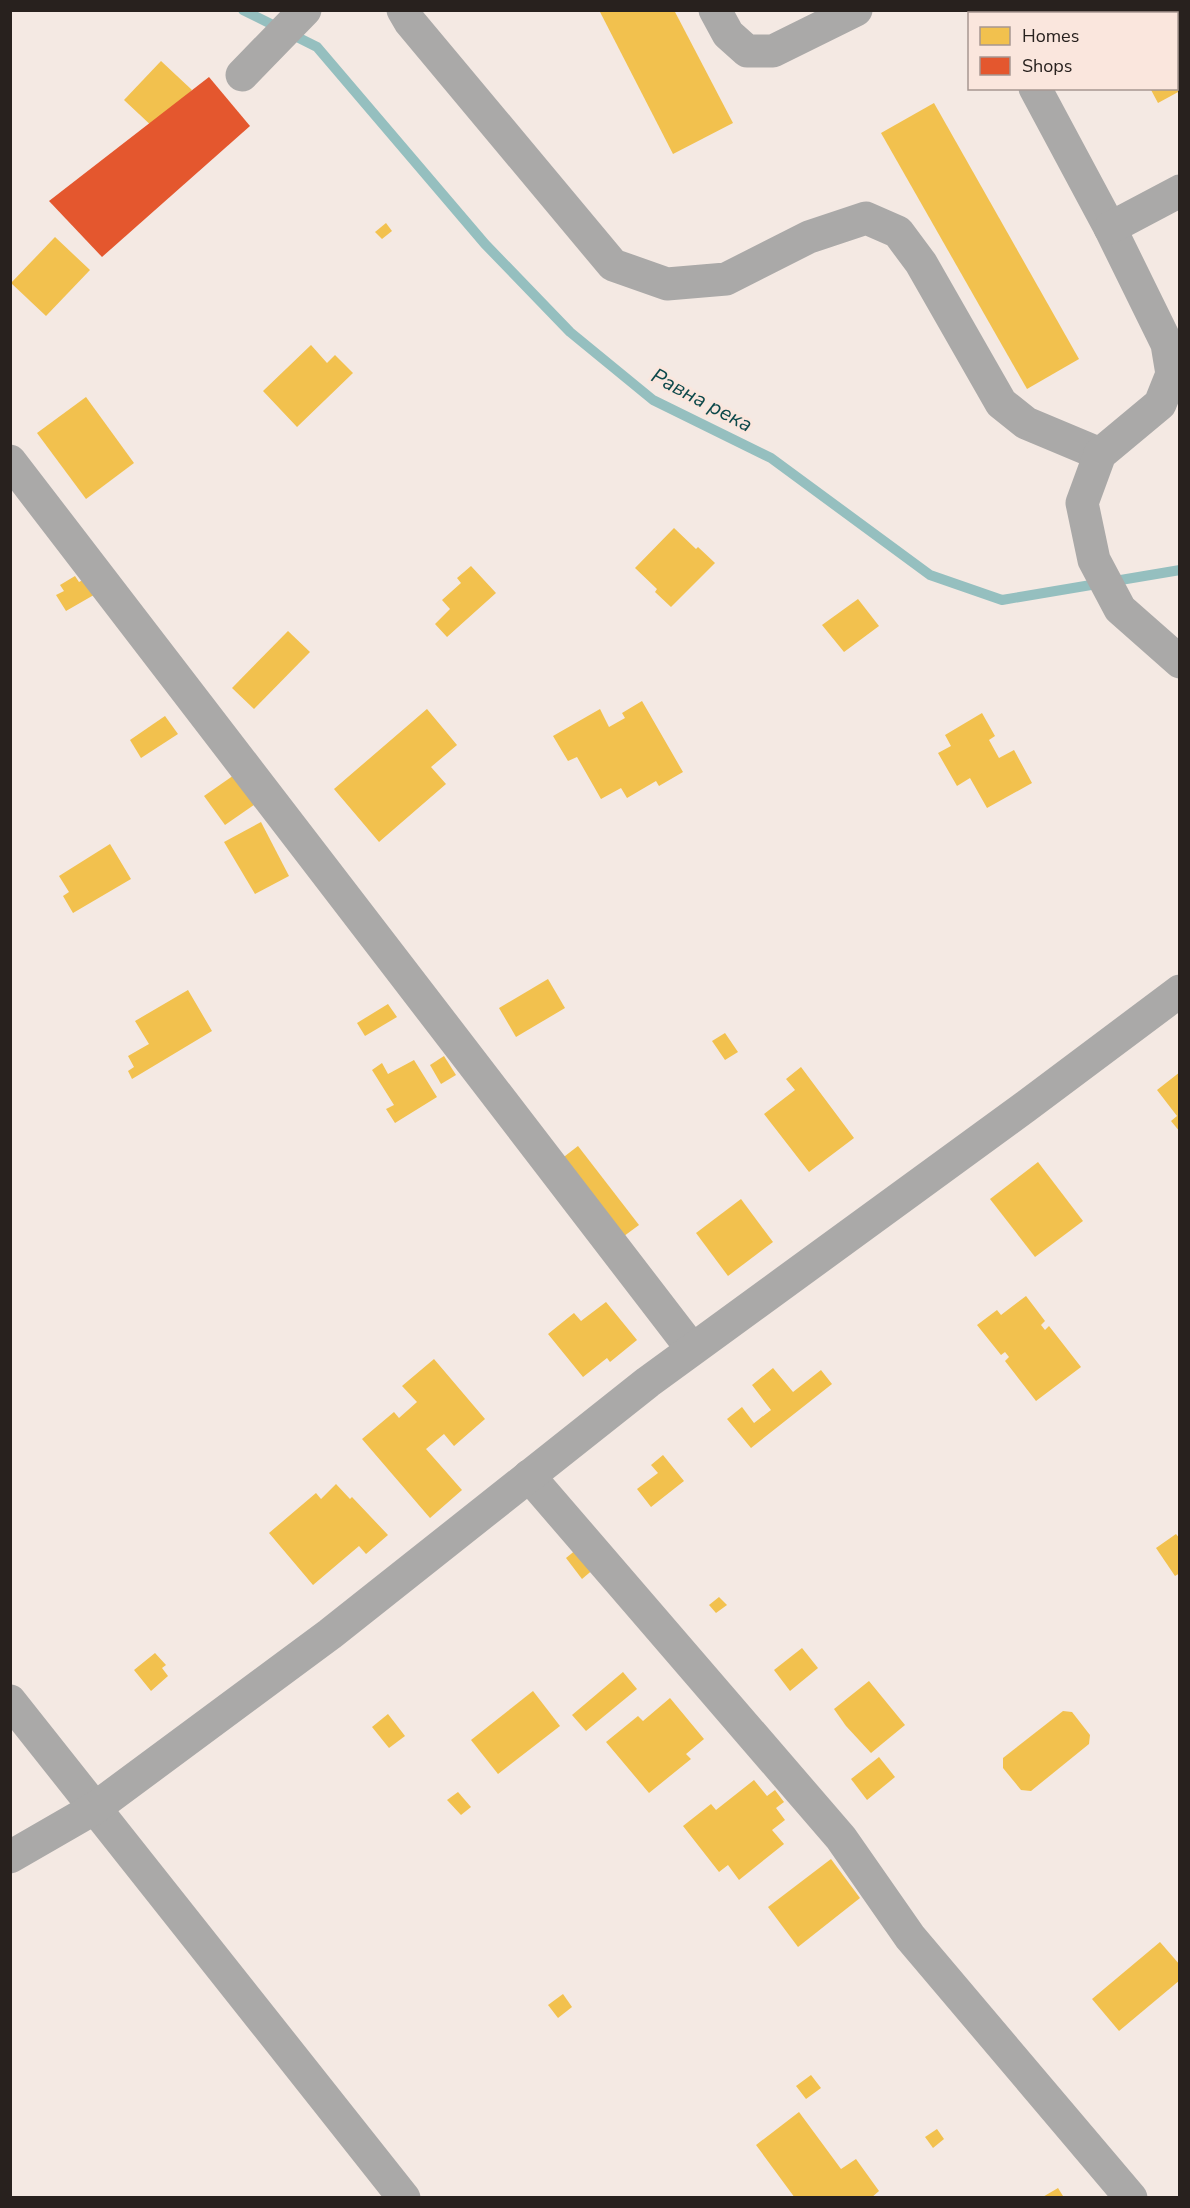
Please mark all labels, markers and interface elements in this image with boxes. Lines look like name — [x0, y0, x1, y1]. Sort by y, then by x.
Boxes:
legend — [968, 12, 1178, 90]
text: Homes — [1022, 24, 1079, 48]
text: Shops — [1022, 54, 1072, 78]
water label: Равна река — [646, 362, 758, 438]

